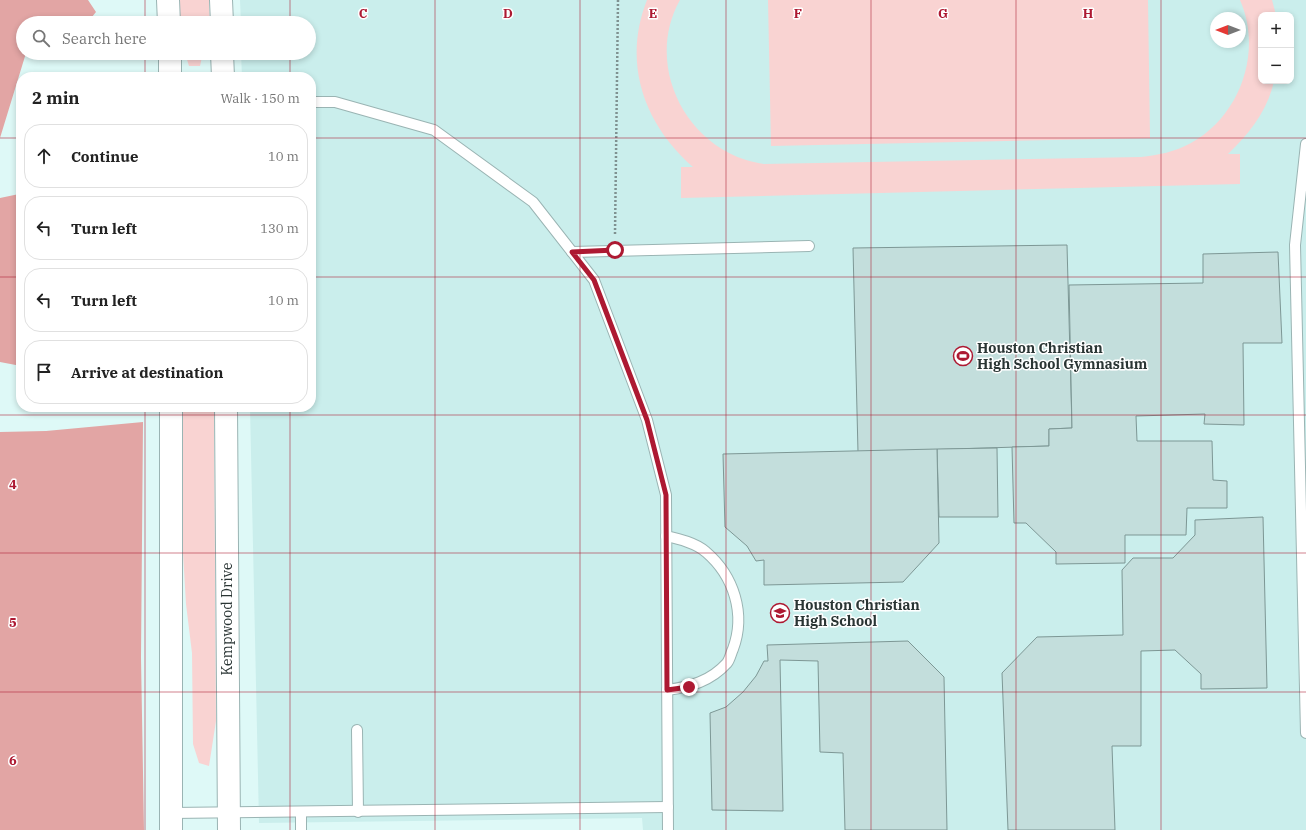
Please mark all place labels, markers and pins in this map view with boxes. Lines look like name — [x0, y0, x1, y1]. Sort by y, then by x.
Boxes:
place label: Houston Christian High School Gymnasium — [977, 339, 1148, 373]
sports icon: Houston Christian High School Gymnasium — [952, 345, 974, 367]
place label: Houston Christian High School — [794, 596, 920, 630]
school or university icon: Houston Christian High School — [769, 602, 791, 624]

